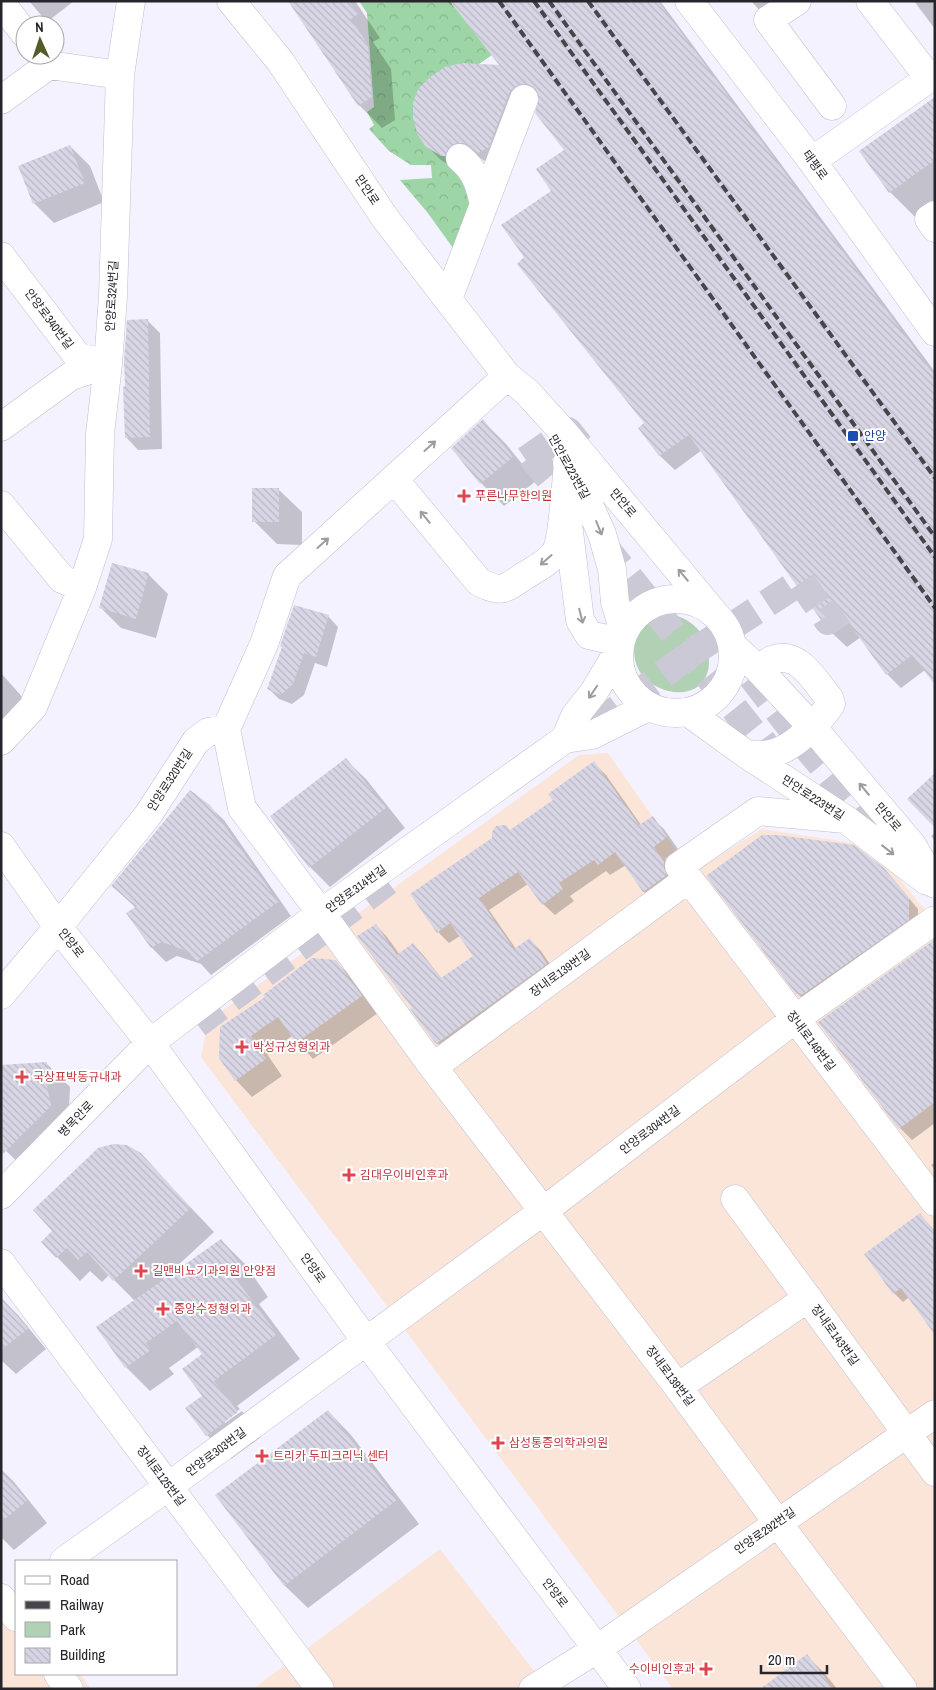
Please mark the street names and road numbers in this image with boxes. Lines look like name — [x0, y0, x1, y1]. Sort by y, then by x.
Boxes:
street label: 태평로 — [799, 147, 831, 183]
street label: 만안로 — [351, 172, 383, 208]
street label: 안양로324번길 — [102, 260, 122, 332]
street label: 안양로340번길 — [21, 286, 77, 352]
street label: 만안로223번길 — [545, 432, 593, 502]
street label: 만안로 — [606, 485, 640, 521]
street label: 안양로320번길 — [144, 746, 196, 814]
street label: 만안로223번길 — [779, 772, 847, 824]
street label: 만안로 — [871, 799, 905, 835]
street label: 안양로314번길 — [322, 861, 390, 917]
street label: 안양로 — [54, 925, 88, 961]
street label: 장내로139번길 — [526, 945, 594, 1001]
street label: 장내로149번길 — [783, 1008, 839, 1074]
street label: 병목안로 — [55, 1098, 97, 1140]
street label: 안양로304번길 — [617, 1102, 683, 1158]
street label: 안양로 — [297, 1250, 329, 1286]
street label: 장내로143번길 — [807, 1301, 863, 1369]
street label: 장내로139번길 — [642, 1343, 698, 1409]
street label: 안양로303번길 — [183, 1424, 249, 1480]
street label: 장내로125번길 — [133, 1443, 189, 1509]
street label: 안양로292번길 — [731, 1504, 799, 1558]
street label: 안양로 — [539, 1575, 571, 1611]

